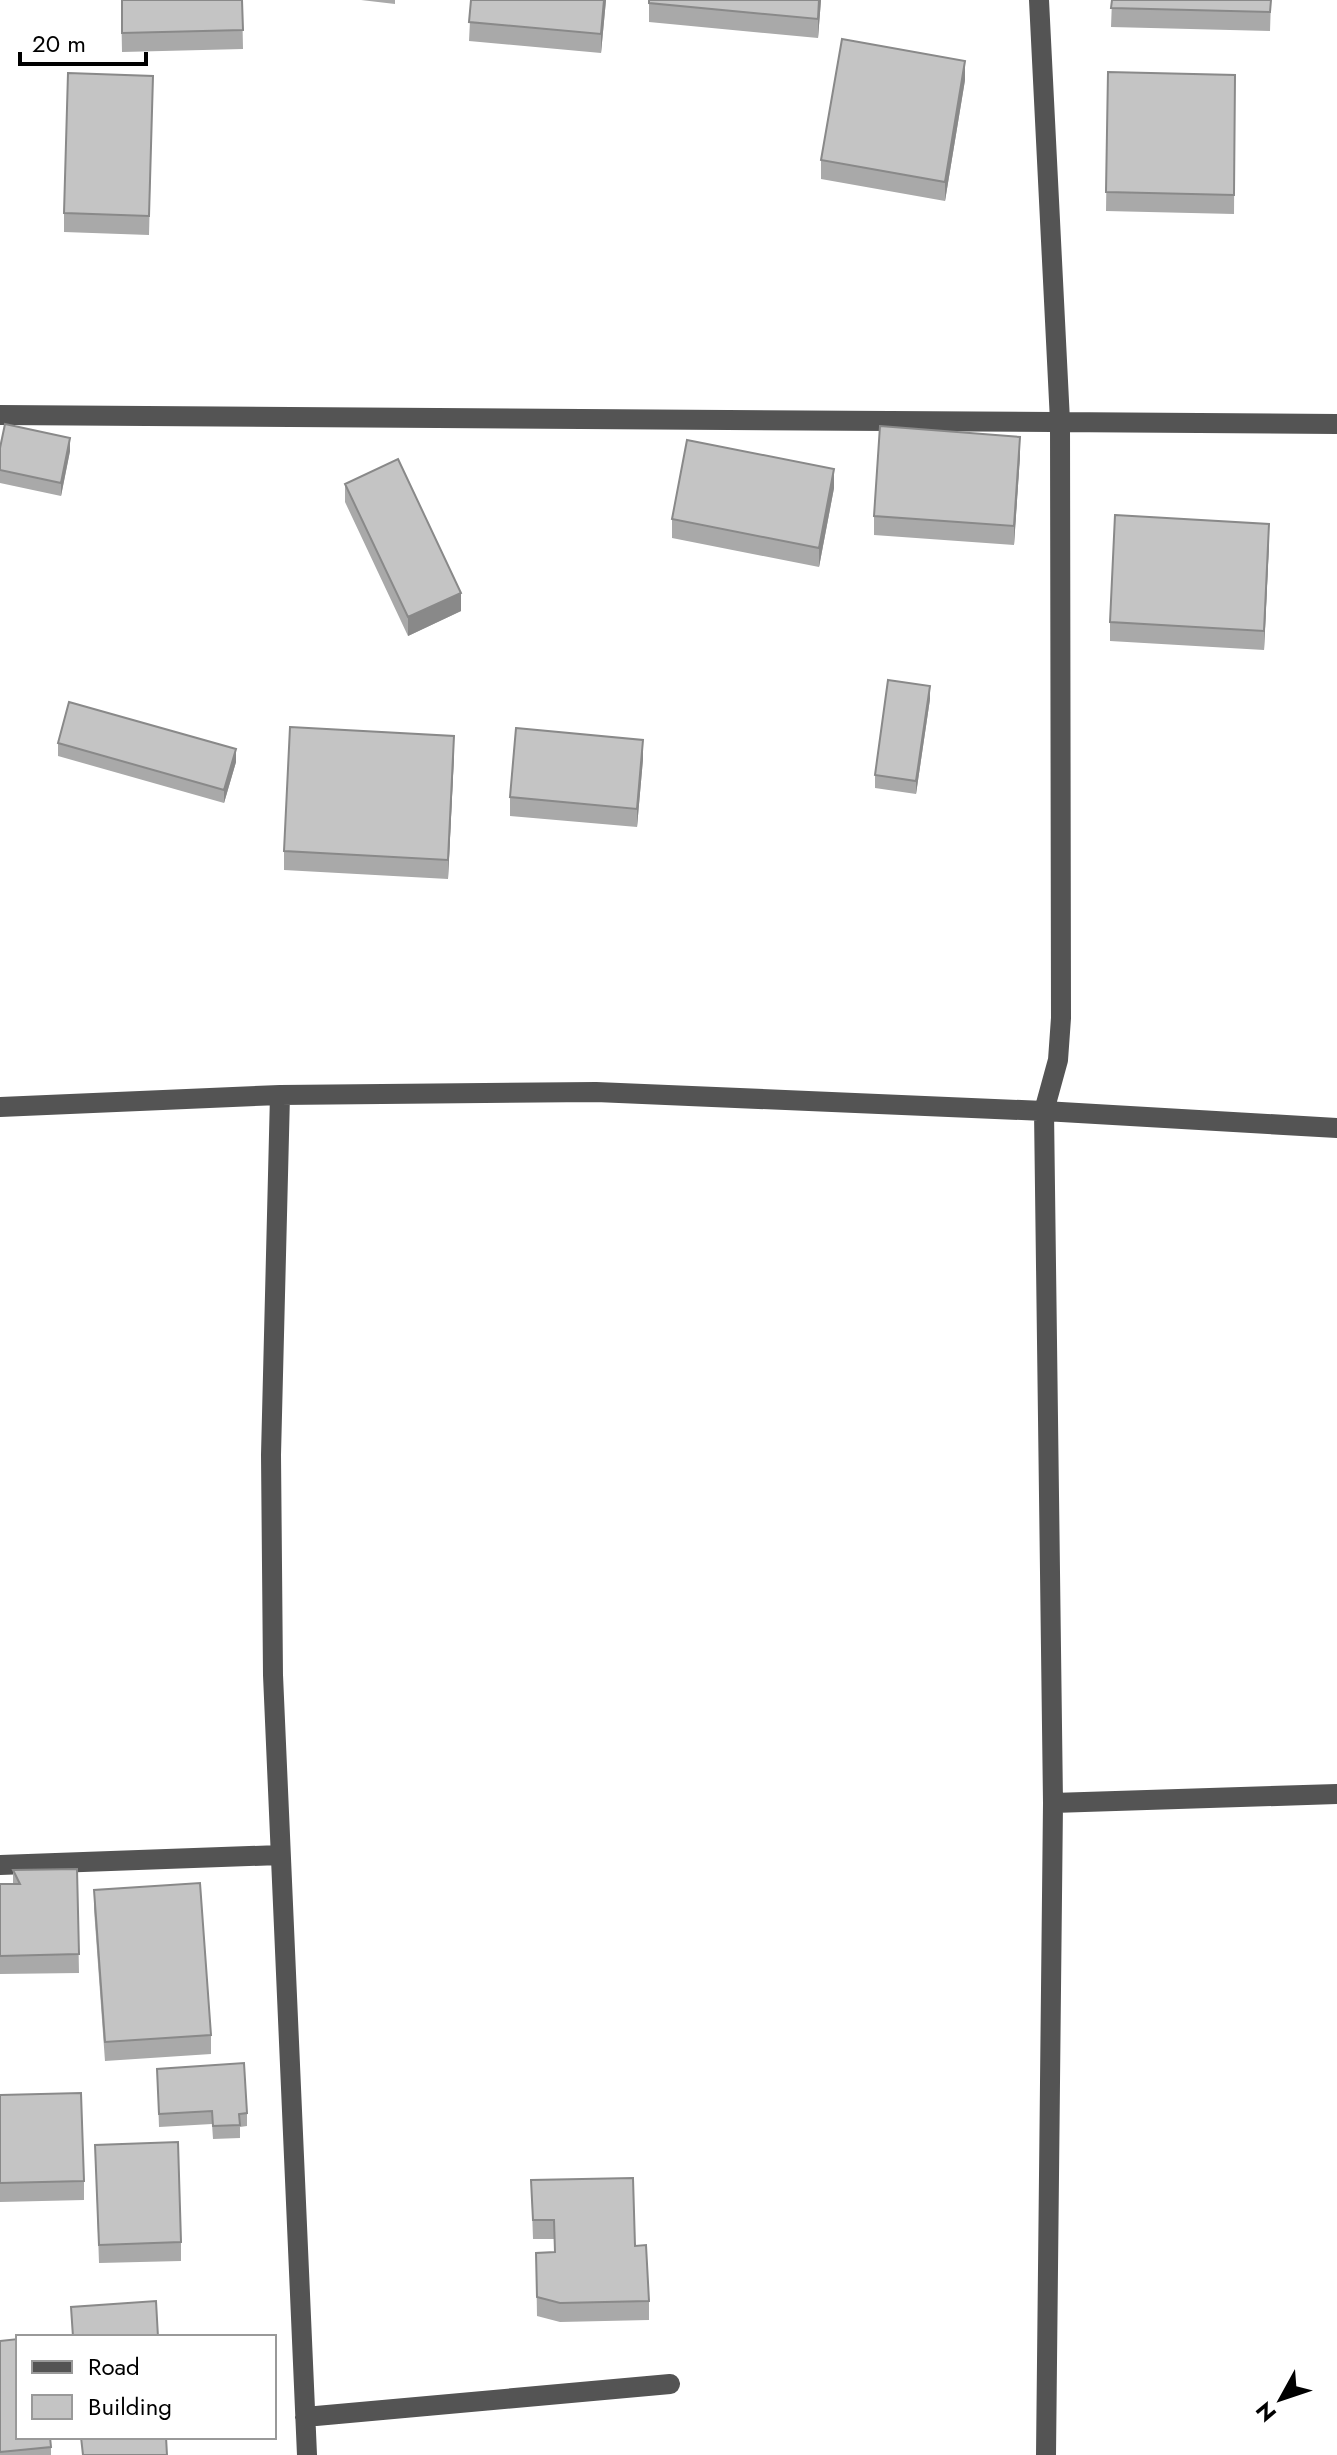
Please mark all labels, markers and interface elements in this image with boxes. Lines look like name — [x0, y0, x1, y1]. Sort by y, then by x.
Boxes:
scale bar — [20, 16, 146, 66]
text: 20 m — [32, 26, 86, 61]
legend — [16, 2335, 276, 2439]
text: Road — [88, 2349, 140, 2384]
north arrow — [1241, 2359, 1321, 2439]
text: Building — [88, 2389, 172, 2424]
text: N — [1248, 2395, 1284, 2429]

